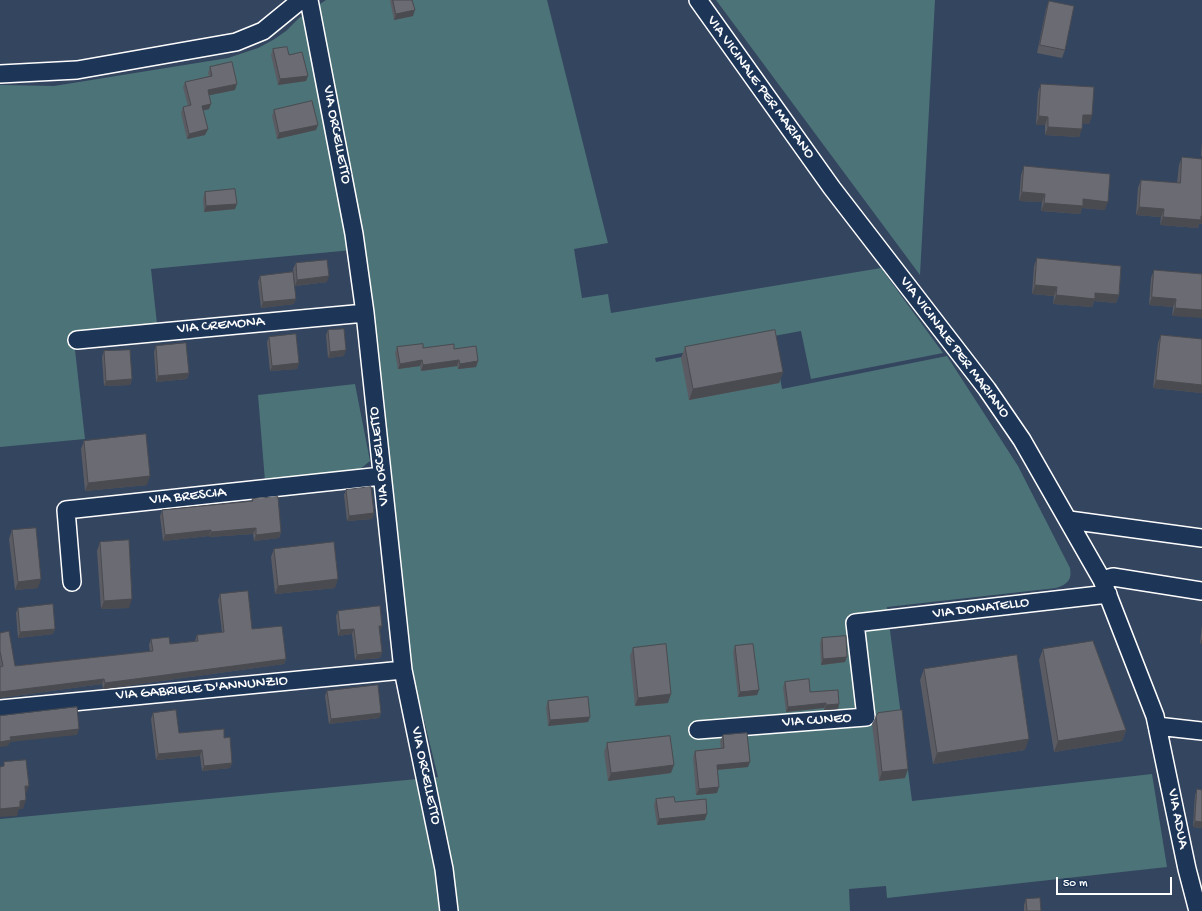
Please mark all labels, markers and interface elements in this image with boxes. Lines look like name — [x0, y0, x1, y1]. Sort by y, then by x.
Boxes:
street label: VIA VICINALE PER MARIANO — [702, 13, 818, 163]
street label: VIA ORCELLETTO — [318, 84, 354, 186]
street label: VIA VICINALE PER MARIANO — [895, 274, 1013, 422]
street label: VIA CREMONA — [177, 313, 265, 339]
street label: VIA ORCELLETTO — [366, 406, 394, 506]
street label: VIA BRESCIA — [149, 484, 227, 510]
street label: VIA DONATELLO — [932, 594, 1030, 624]
street label: VIA GABRIELE D'ANNUNZIO — [115, 673, 289, 705]
street label: VIA CUNEO — [782, 710, 852, 732]
street label: VIA ORCELLETTO — [406, 725, 444, 827]
street label: VIA ADUA — [1162, 788, 1192, 850]
scale bar — [1058, 869, 1174, 895]
text: 50 m — [1063, 877, 1088, 891]

